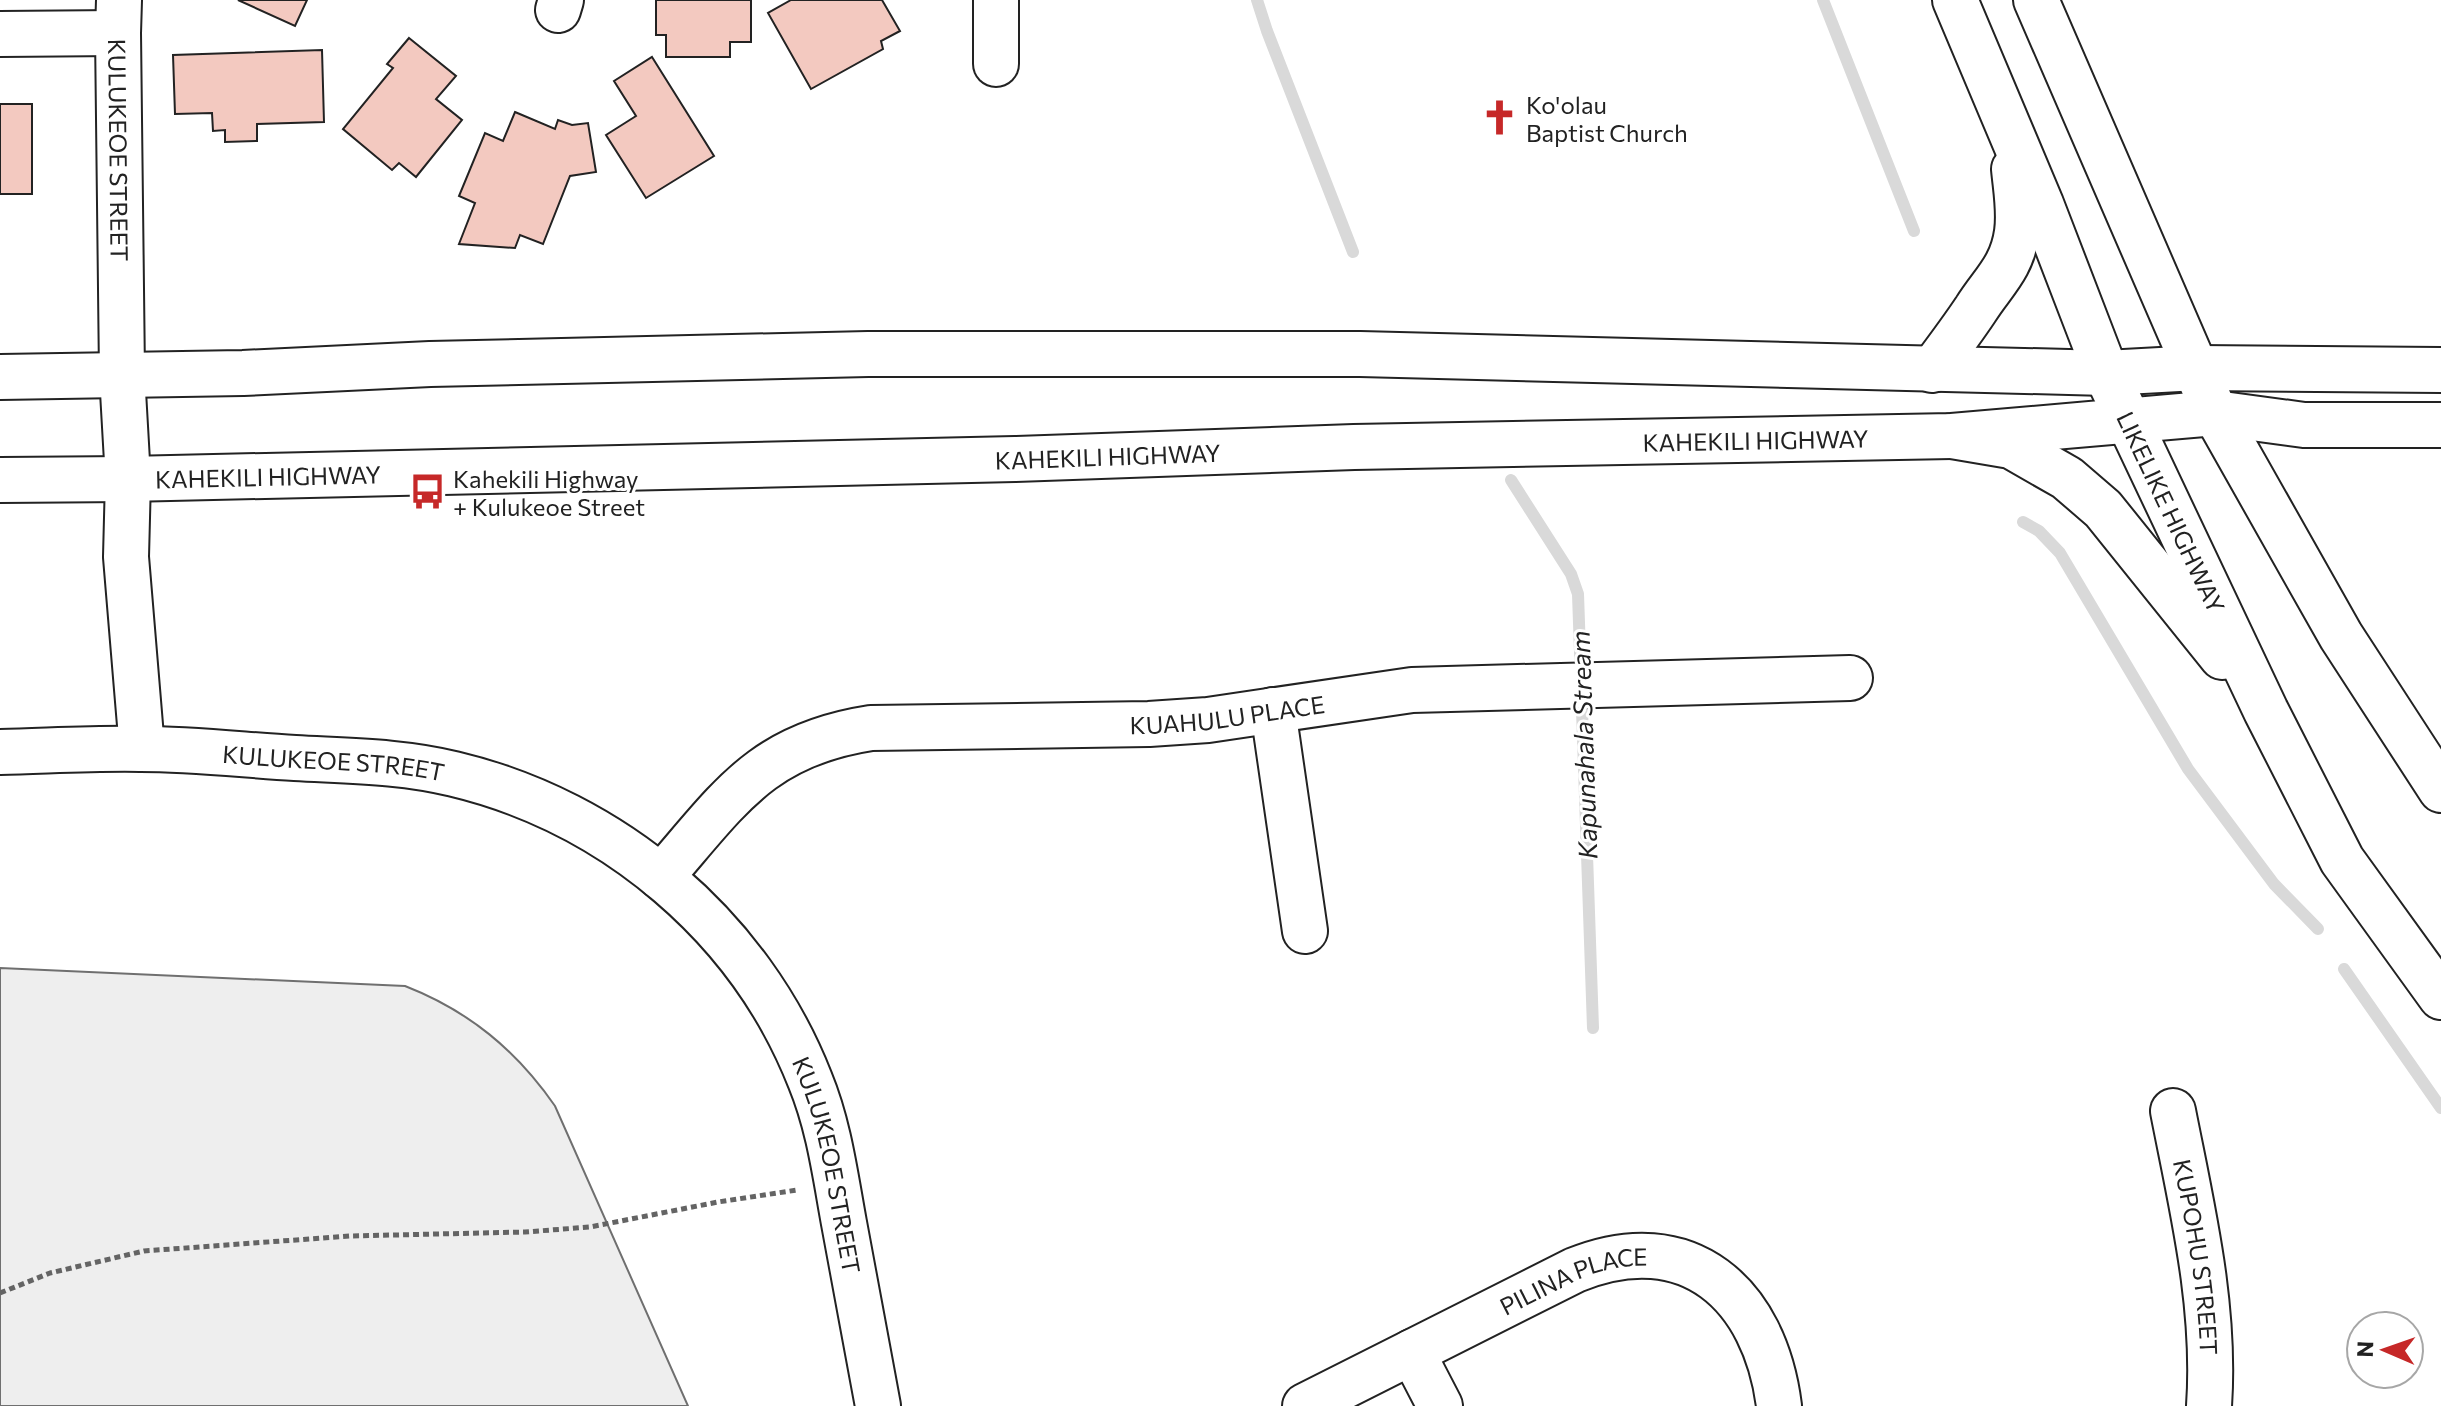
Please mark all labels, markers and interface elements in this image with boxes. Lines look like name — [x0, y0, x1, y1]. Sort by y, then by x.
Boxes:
street label: KULUKEOE STREET — [104, 38, 135, 261]
place label: Ko'olau Baptist Church — [1526, 90, 1688, 147]
church icon: Ko'olau Baptist Church — [1481, 99, 1519, 137]
street label: LIKELIKE HIGHWAY — [2112, 406, 2232, 617]
street label: KAHEKILI HIGHWAY — [1642, 423, 1869, 456]
street label: KAHEKILI HIGHWAY — [994, 437, 1221, 474]
street label: KAHEKILI HIGHWAY — [155, 459, 382, 493]
place label: Kahekili Highway + Kulukeoe Street — [453, 464, 645, 521]
bus stop icon: Kahekili Highway + Kulukeoe Street — [408, 473, 446, 511]
water label: Kapunahala Stream — [1564, 630, 1602, 860]
street label: KUAHULU PLACE — [1129, 689, 1326, 739]
street label: KULUKEOE STREET — [221, 738, 447, 786]
street label: KULUKEOE STREET — [787, 1052, 867, 1276]
street label: KUPOHU STREET — [2168, 1156, 2225, 1355]
street label: PILINA PLACE — [1495, 1241, 1648, 1320]
north arrow — [2345, 1310, 2425, 1390]
text: N — [2351, 1341, 2378, 1358]

